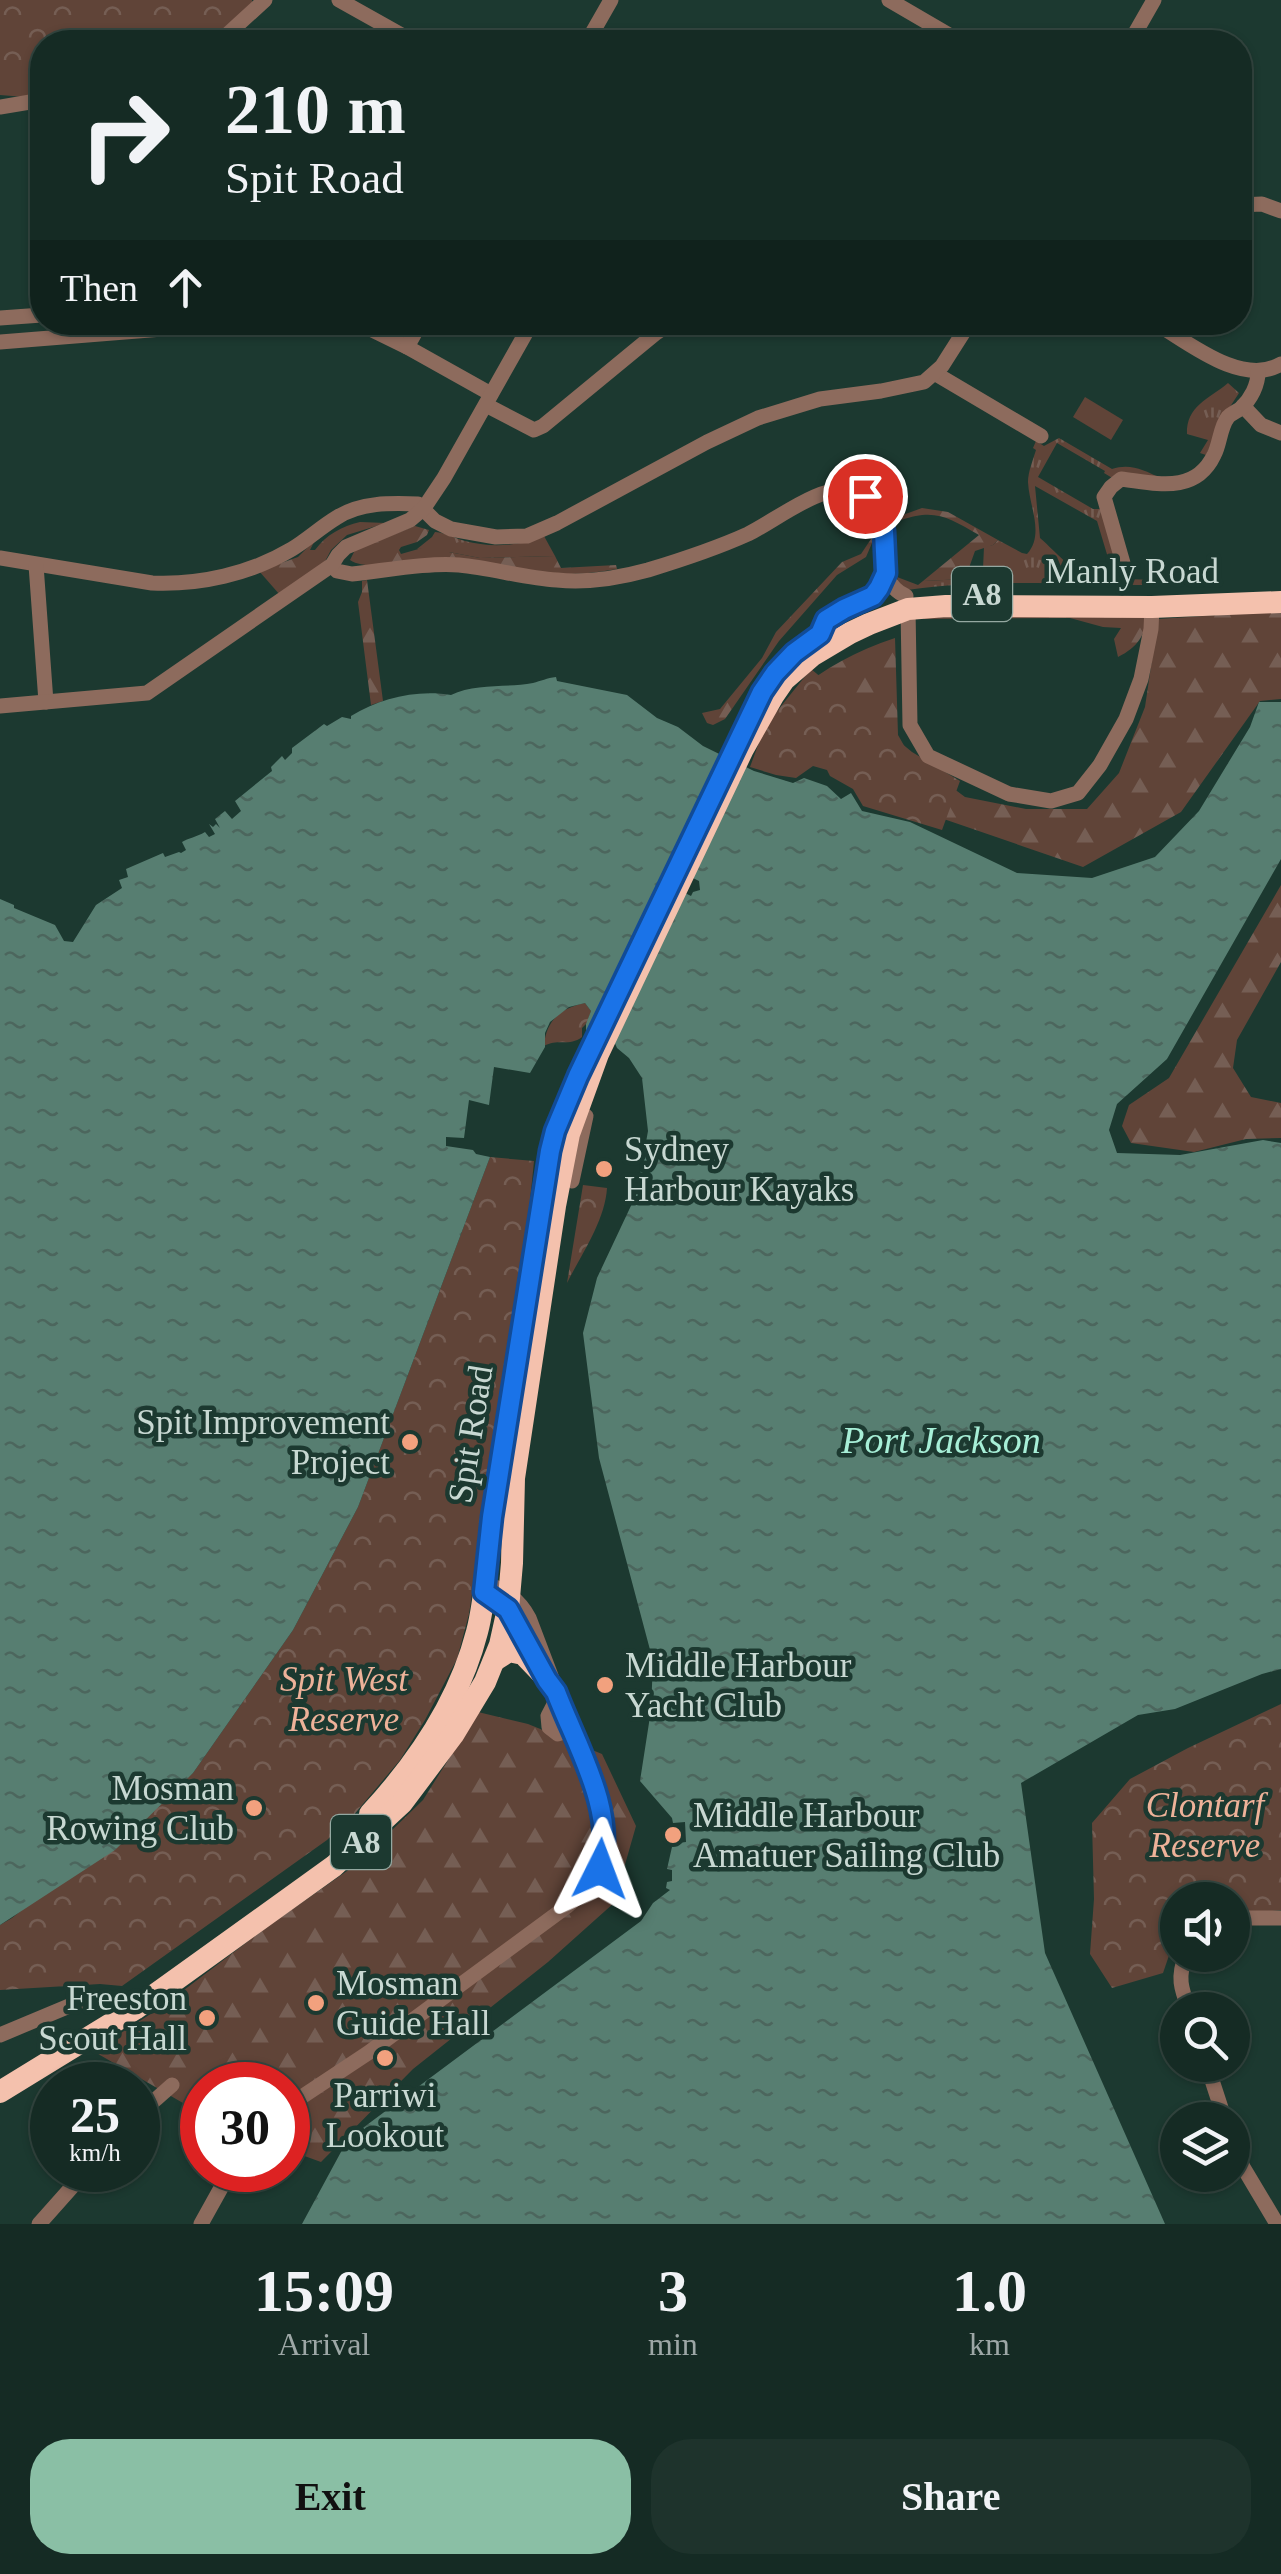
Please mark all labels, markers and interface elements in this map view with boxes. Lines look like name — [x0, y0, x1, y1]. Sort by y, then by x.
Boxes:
icon: right — [60, 70, 190, 200]
text: 210 m — [225, 71, 406, 148]
text: Spit Road — [225, 153, 404, 203]
icon: ahead — [158, 260, 213, 315]
text: Then — [60, 267, 138, 309]
pin — [823, 454, 908, 539]
icon: arrive — [838, 469, 893, 524]
street label: Manly Road — [1045, 552, 1220, 591]
road number: A8 — [952, 567, 1012, 621]
place label: Sydney Harbour Kayaks — [624, 1130, 854, 1209]
marker: Sydney Harbour Kayaks — [593, 1158, 615, 1180]
street label: Spit Road — [440, 1362, 501, 1506]
place label: Spit Improvement Project — [136, 1403, 390, 1482]
water label: Port Jackson — [840, 1419, 1041, 1461]
marker: Spit Improvement Project — [399, 1431, 421, 1453]
place label: Middle Harbour Yacht Club — [625, 1646, 852, 1725]
park label: Spit West Reserve — [280, 1660, 409, 1739]
marker: Middle Harbour Yacht Club — [594, 1674, 616, 1696]
place label: Mosman Rowing Club — [46, 1769, 234, 1848]
park label: Clontarf Reserve — [1146, 1786, 1269, 1865]
place label: Middle Harbour Amatuer Sailing Club — [693, 1796, 1000, 1875]
marker: Mosman Rowing Club — [243, 1797, 265, 1819]
road number: A8 — [331, 1815, 391, 1869]
position arrow — [548, 1817, 652, 1921]
marker: Middle Harbour Amatuer Sailing Club — [662, 1824, 684, 1846]
map controls — [1160, 1882, 1250, 2192]
button: sound — [1160, 1882, 1250, 1972]
place label: Mosman Guide Hall — [336, 1964, 491, 2043]
place label: Freeston Scout Hall — [38, 1979, 187, 2058]
marker: Mosman Guide Hall — [305, 1992, 327, 2014]
button: search — [1160, 1992, 1250, 2082]
marker: Freeston Scout Hall — [196, 2007, 218, 2029]
marker: Parriwi Lookout — [374, 2047, 396, 2069]
speed limit sign: 30 — [180, 2062, 310, 2192]
place label: Parriwi Lookout — [326, 2076, 445, 2155]
text: 25 — [70, 2087, 120, 2143]
button: layers — [1160, 2102, 1250, 2192]
text: km/h — [69, 2139, 121, 2166]
text: 15:09 — [254, 2258, 394, 2324]
text: 3 — [658, 2258, 688, 2324]
text: 1.0 — [952, 2258, 1027, 2324]
text: Arrival — [278, 2326, 370, 2362]
text: min — [648, 2326, 698, 2362]
text: km — [969, 2326, 1010, 2362]
button: Exit — [30, 2439, 631, 2554]
button: Share — [651, 2439, 1251, 2554]

